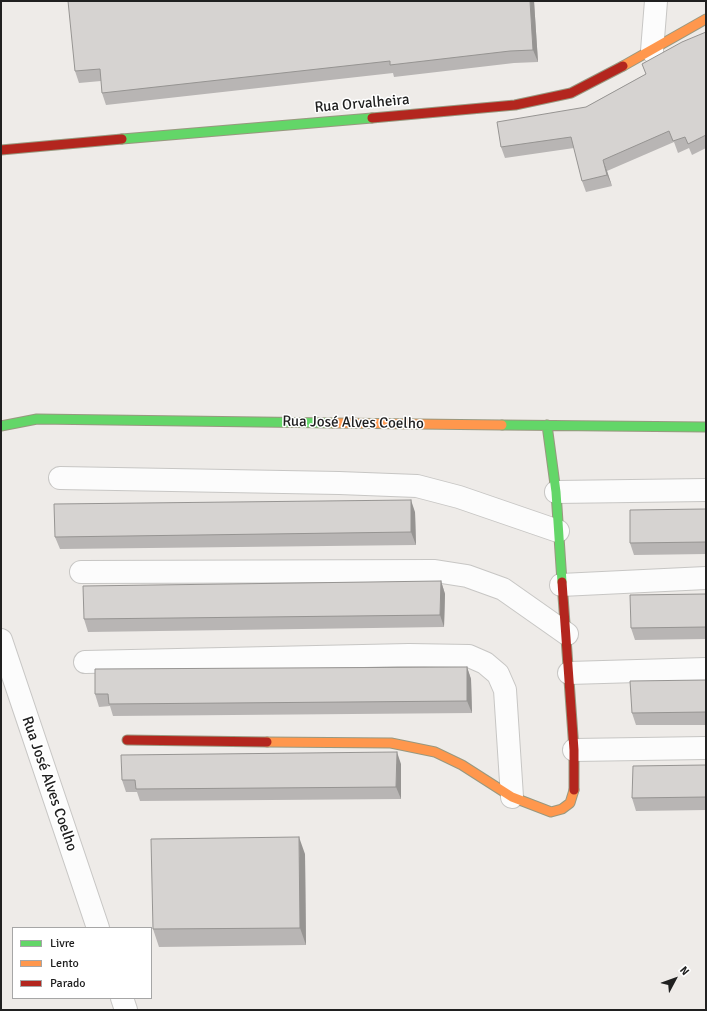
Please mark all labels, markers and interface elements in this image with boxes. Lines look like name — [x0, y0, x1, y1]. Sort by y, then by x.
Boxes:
street label: Rua Orvalheira — [314, 91, 410, 117]
street label: Rua José Alves Coelho — [282, 413, 424, 433]
street label: Rua José Alves Coelho — [17, 714, 81, 854]
legend — [12, 927, 152, 999]
text: Livre — [50, 936, 75, 951]
text: Lento — [50, 956, 79, 971]
north arrow — [655, 959, 695, 999]
text: N — [677, 964, 692, 978]
text: Parado — [50, 976, 86, 991]

